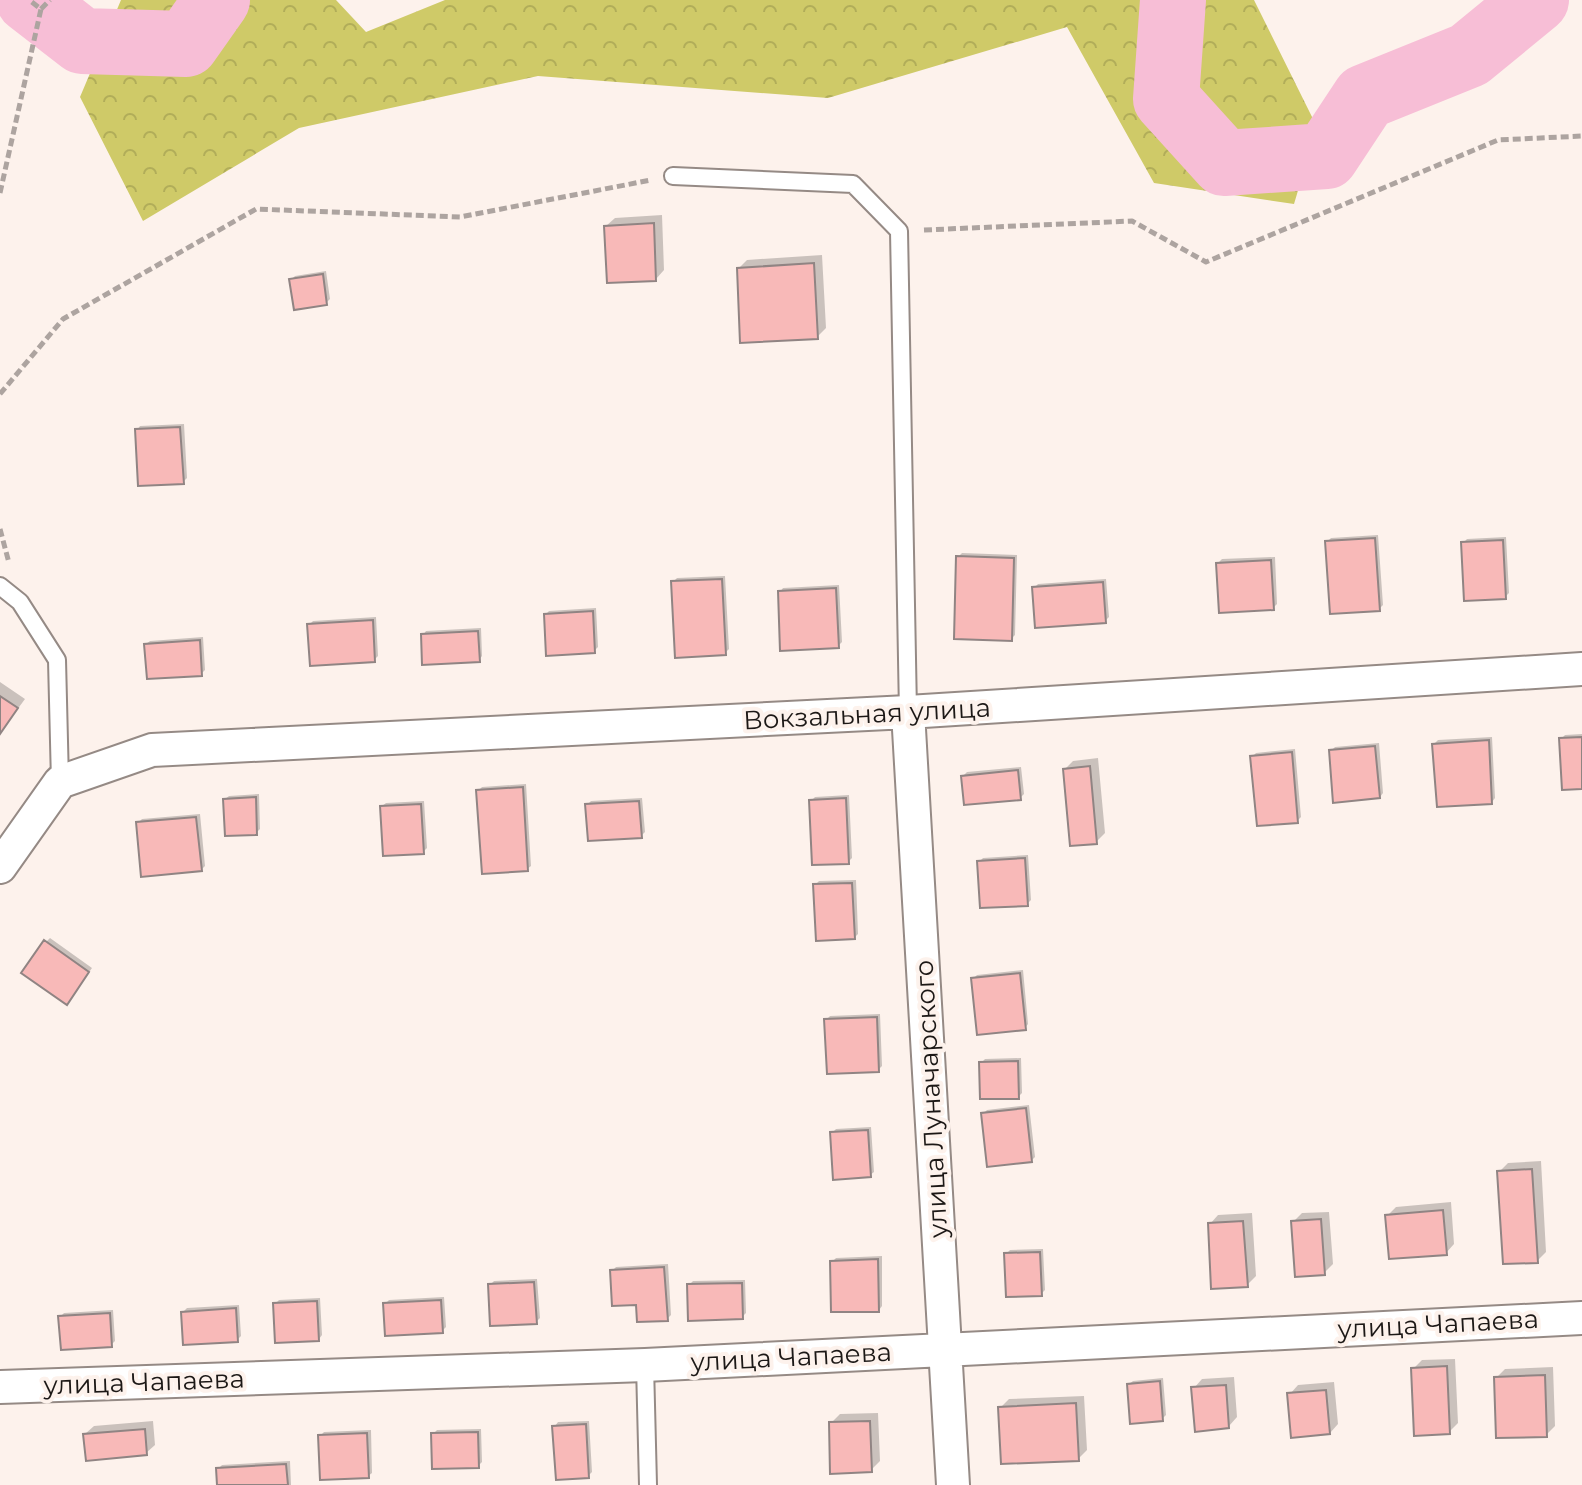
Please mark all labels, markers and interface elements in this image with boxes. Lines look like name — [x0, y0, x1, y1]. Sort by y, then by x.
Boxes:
street label: Вокзальная улица — [742, 692, 992, 736]
street label: улица Луначарского — [908, 959, 954, 1240]
street label: улица Чапаева — [1336, 1303, 1539, 1345]
street label: улица Чапаева — [689, 1336, 892, 1378]
street label: улица Чапаева — [42, 1362, 245, 1402]

